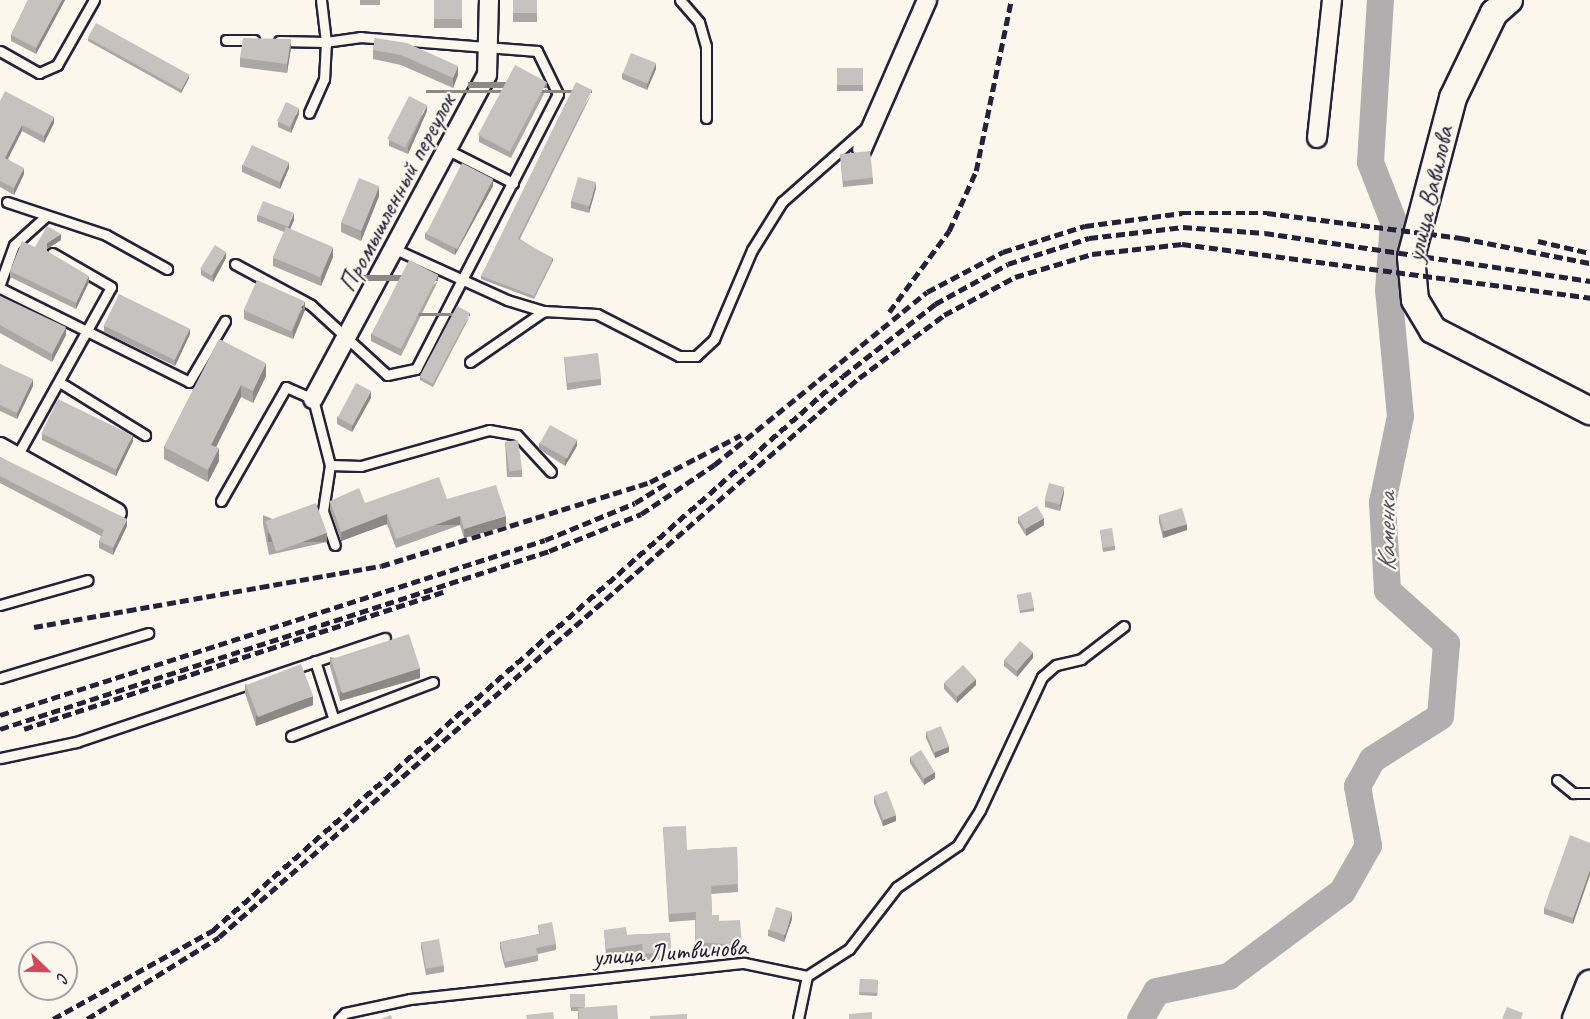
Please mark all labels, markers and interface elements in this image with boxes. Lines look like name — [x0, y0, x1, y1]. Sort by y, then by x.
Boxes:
street label: Промышленный переулок — [332, 89, 462, 297]
street label: улица Вавилова — [1399, 124, 1461, 264]
water label: Каменка — [1371, 493, 1403, 571]
street label: улица Литвинова — [593, 931, 747, 973]
north arrow — [18, 941, 78, 1001]
text: С — [52, 970, 73, 985]

